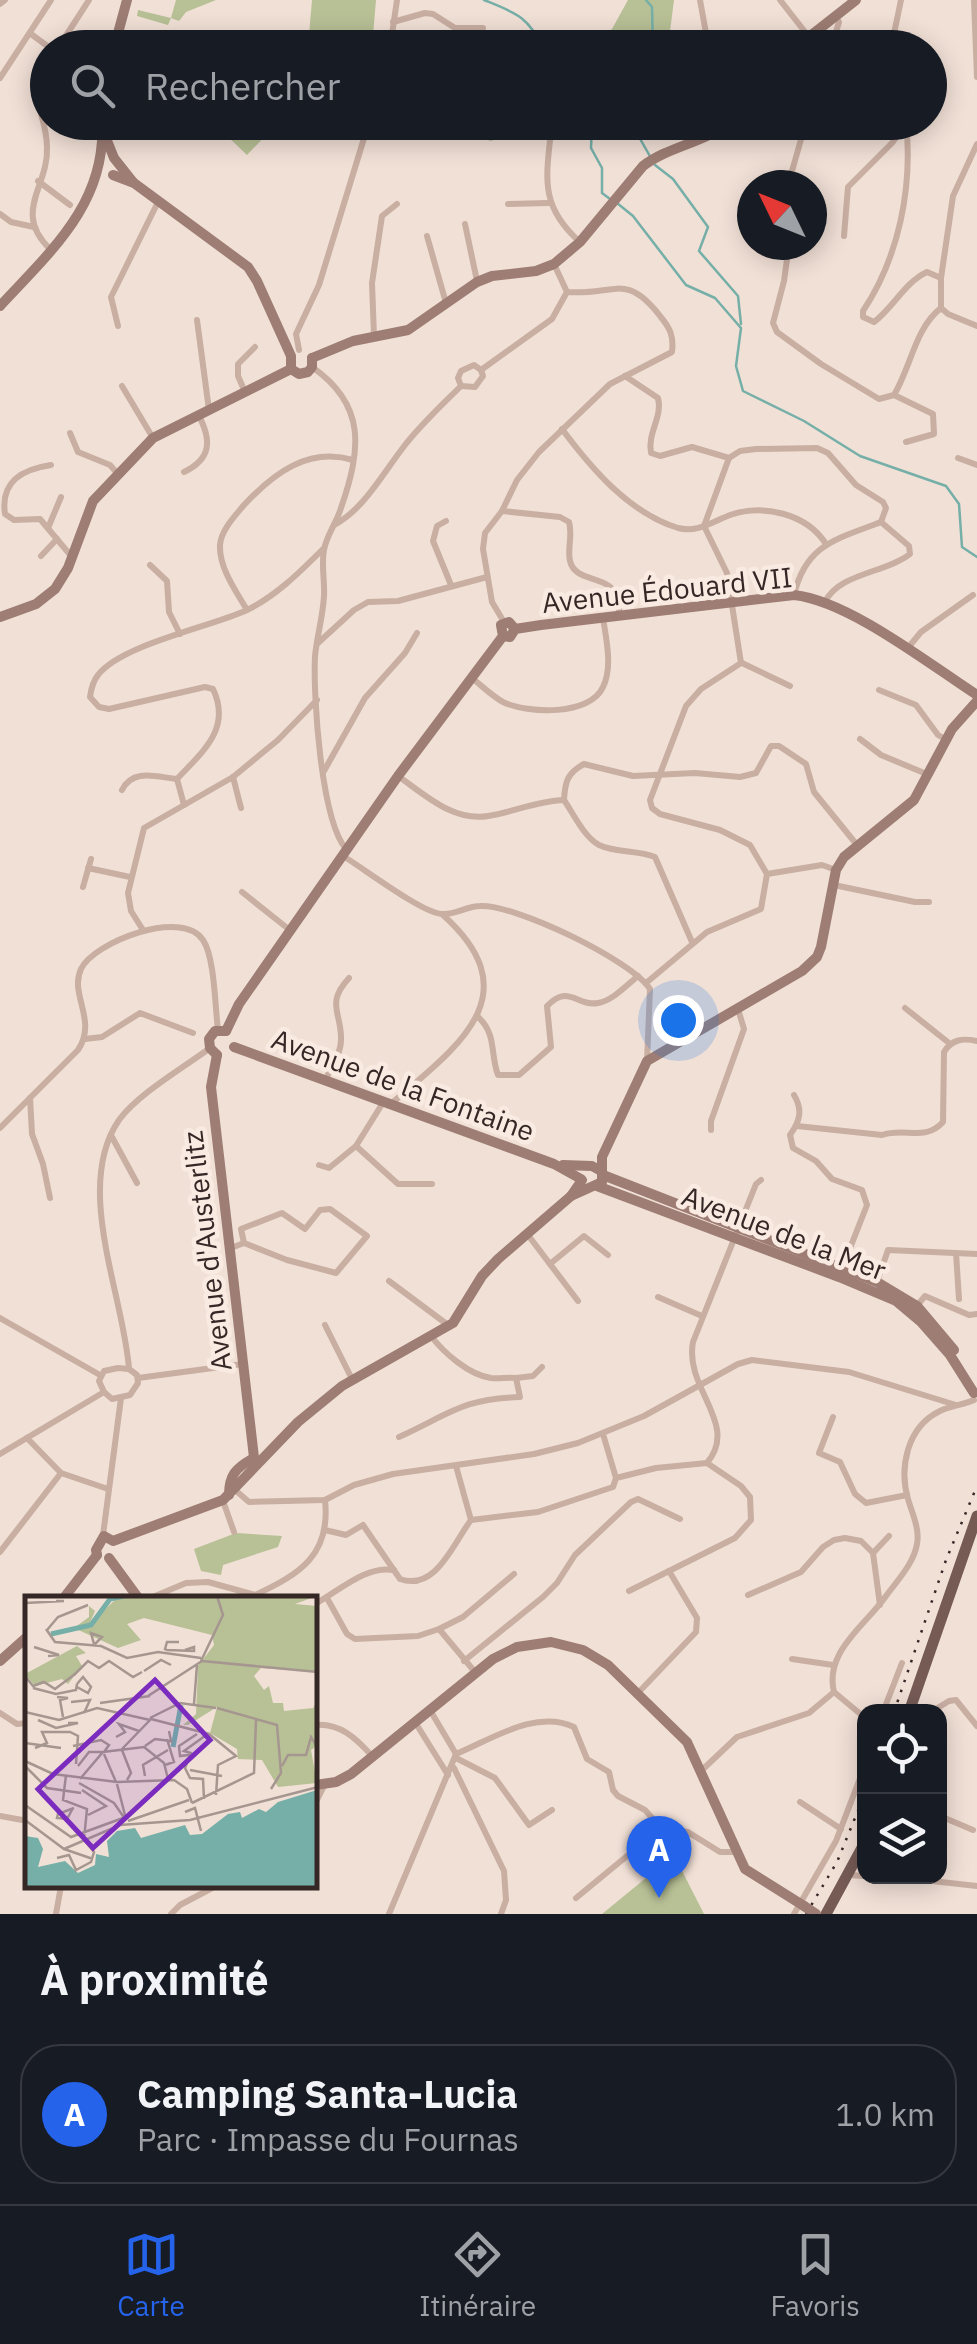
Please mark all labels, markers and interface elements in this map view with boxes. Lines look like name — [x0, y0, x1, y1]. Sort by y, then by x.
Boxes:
search box — [30, 30, 947, 140]
icon: search — [65, 58, 120, 113]
text: Rechercher — [145, 61, 340, 110]
north arrow — [737, 170, 827, 260]
street label: Avenue Édouard VII — [540, 558, 794, 621]
your location — [653, 995, 704, 1046]
street label: Avenue de la Fontaine — [267, 1020, 540, 1149]
street label: Avenue d'Austerlitz — [173, 1129, 240, 1373]
street label: Avenue de la Mer — [677, 1177, 892, 1288]
inset map — [25, 1596, 318, 1889]
map controls — [857, 1704, 947, 1884]
button: locate — [857, 1704, 947, 1794]
button: layers — [857, 1794, 947, 1884]
pin: A — [626, 1816, 692, 1898]
text: À proximité — [40, 1952, 269, 2007]
text: Camping Santa-Lucia — [137, 2069, 518, 2118]
text: A — [64, 2093, 85, 2135]
text: 1.0 km — [836, 2093, 935, 2135]
text: Parc · Impasse du Fournas — [137, 2118, 519, 2160]
tab: Carte — [117, 2227, 185, 2324]
tab: Itinéraire — [419, 2227, 536, 2324]
tab: Favoris — [770, 2227, 860, 2324]

